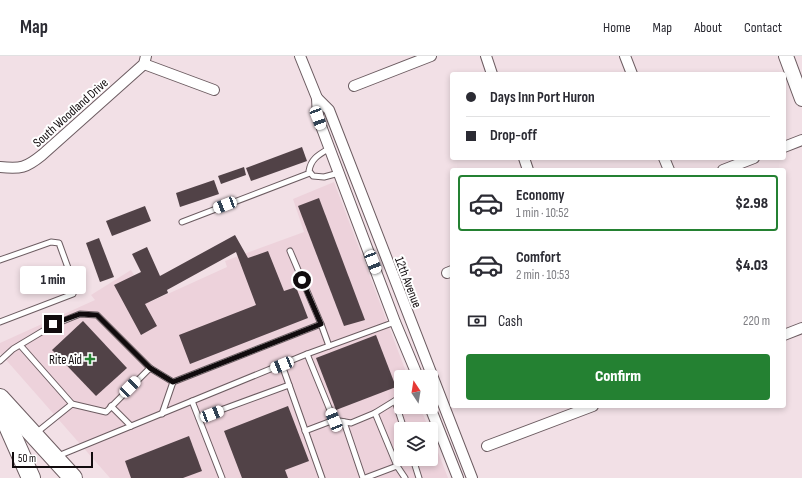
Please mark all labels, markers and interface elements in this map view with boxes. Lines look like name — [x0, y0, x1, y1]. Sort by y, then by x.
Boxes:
text: Map — [20, 16, 48, 39]
text: Home — [603, 19, 631, 36]
text: Map — [653, 19, 672, 36]
text: About — [694, 19, 722, 36]
text: Contact — [744, 19, 782, 36]
street label: South Woodland Drive — [30, 75, 112, 151]
text: Days Inn Port Huron — [490, 88, 595, 107]
car — [308, 105, 328, 131]
text: Drop-off — [490, 126, 537, 145]
icon: car — [468, 185, 504, 221]
text: Economy — [516, 186, 565, 205]
text: $2.98 — [735, 194, 768, 213]
car — [212, 195, 238, 215]
text: 1 min · 10:52 — [516, 205, 569, 221]
icon: car — [468, 247, 504, 283]
text: Comfort — [516, 248, 561, 267]
car — [363, 249, 383, 275]
street label: 12th Avenue — [391, 255, 425, 310]
text: $4.03 — [735, 256, 768, 275]
callout: 1 min — [20, 266, 86, 294]
text: 2 min · 10:53 — [516, 267, 570, 283]
route start — [293, 271, 311, 289]
text: 1 min — [41, 272, 65, 288]
icon: cash — [466, 310, 488, 332]
text: Cash — [498, 312, 523, 331]
text: 220 m — [743, 313, 770, 329]
route end — [44, 315, 62, 333]
place label: Rite Aid — [49, 352, 82, 368]
marker: Rite Aid — [85, 354, 95, 364]
button: Confirm — [466, 354, 770, 400]
car — [269, 355, 295, 375]
north arrow — [394, 370, 438, 414]
map controls — [394, 370, 438, 466]
car — [117, 374, 143, 400]
car — [199, 404, 225, 424]
car — [324, 407, 344, 433]
button: layers — [394, 422, 438, 466]
scale bar — [12, 450, 93, 469]
text: 50 m — [18, 452, 36, 465]

